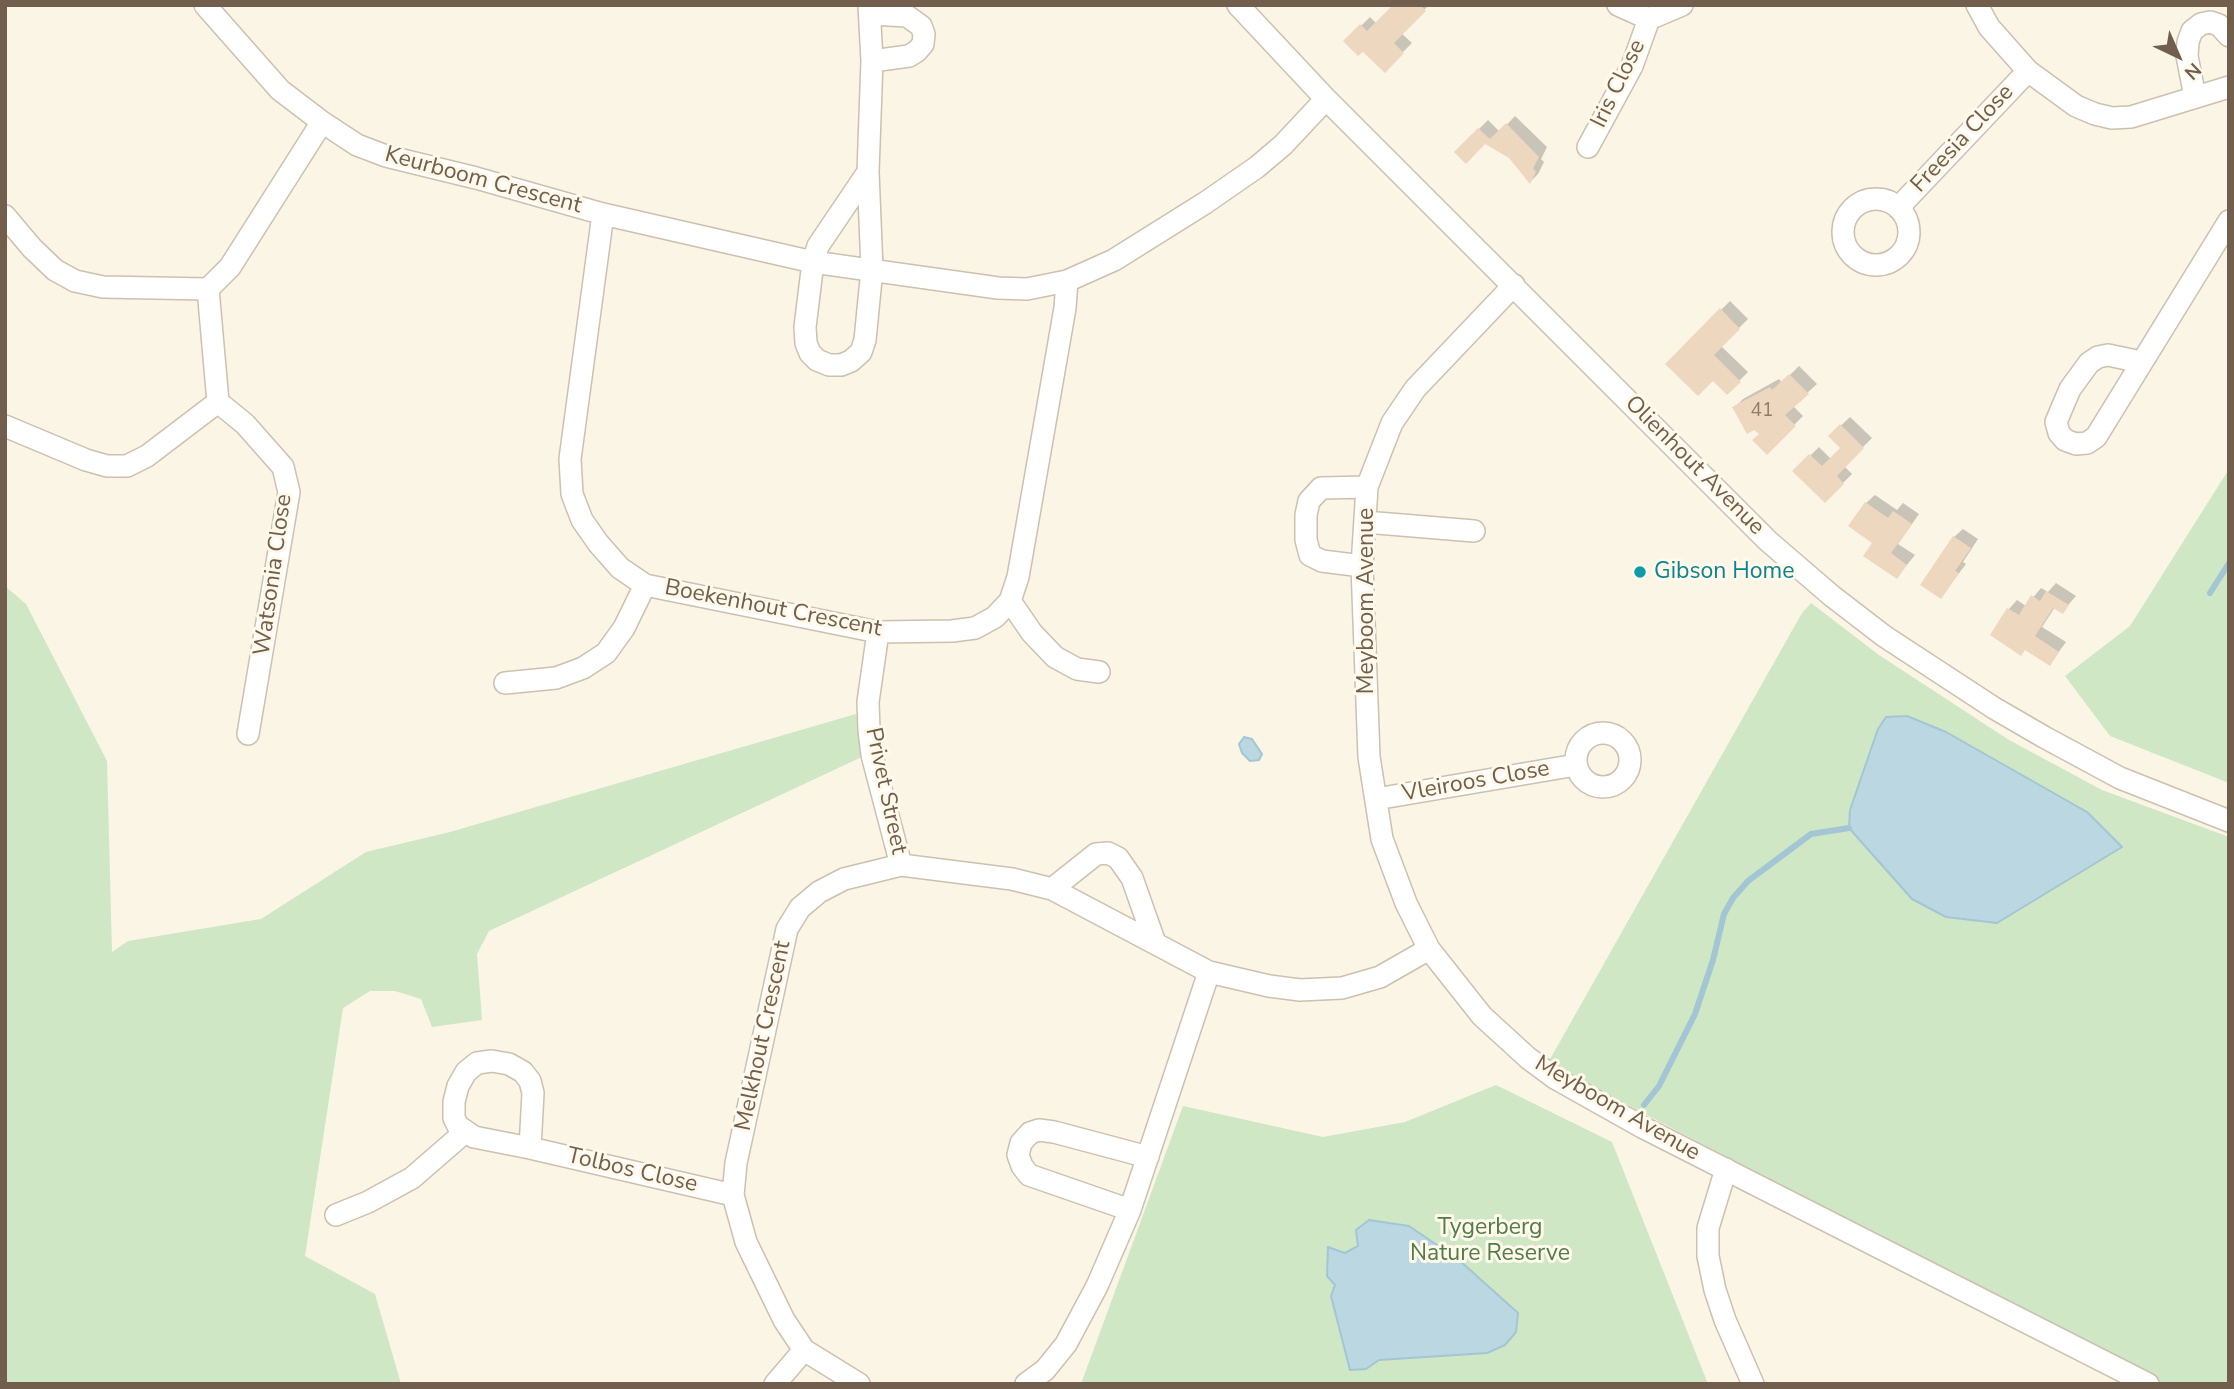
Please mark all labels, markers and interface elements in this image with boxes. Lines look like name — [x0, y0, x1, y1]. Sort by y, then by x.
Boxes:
north arrow — [2143, 21, 2213, 91]
street label: Iris Close — [1586, 35, 1652, 133]
text: N — [2178, 57, 2207, 85]
street label: Freesia Close — [1906, 79, 2020, 199]
street label: Keurboom Crescent — [382, 141, 584, 221]
street label: Olienhout Avenue — [1618, 390, 1770, 542]
house number: 41 — [1751, 400, 1773, 422]
street label: Watsonia Close — [249, 492, 299, 658]
street label: Meyboom Avenue — [1353, 508, 1381, 694]
place label: Gibson Home — [1654, 558, 1794, 586]
marker: Gibson Home — [1632, 564, 1648, 580]
street label: Boekenhout Crescent — [662, 574, 884, 644]
street label: Privet Street — [858, 725, 912, 857]
street label: Vleiroos Close — [1400, 755, 1552, 809]
street label: Melkhout Crescent — [730, 938, 798, 1134]
street label: Meyboom Avenue — [1529, 1050, 1705, 1168]
street label: Tolbos Close — [564, 1143, 700, 1199]
park label: Tygerberg Nature Reserve — [1410, 1214, 1570, 1268]

